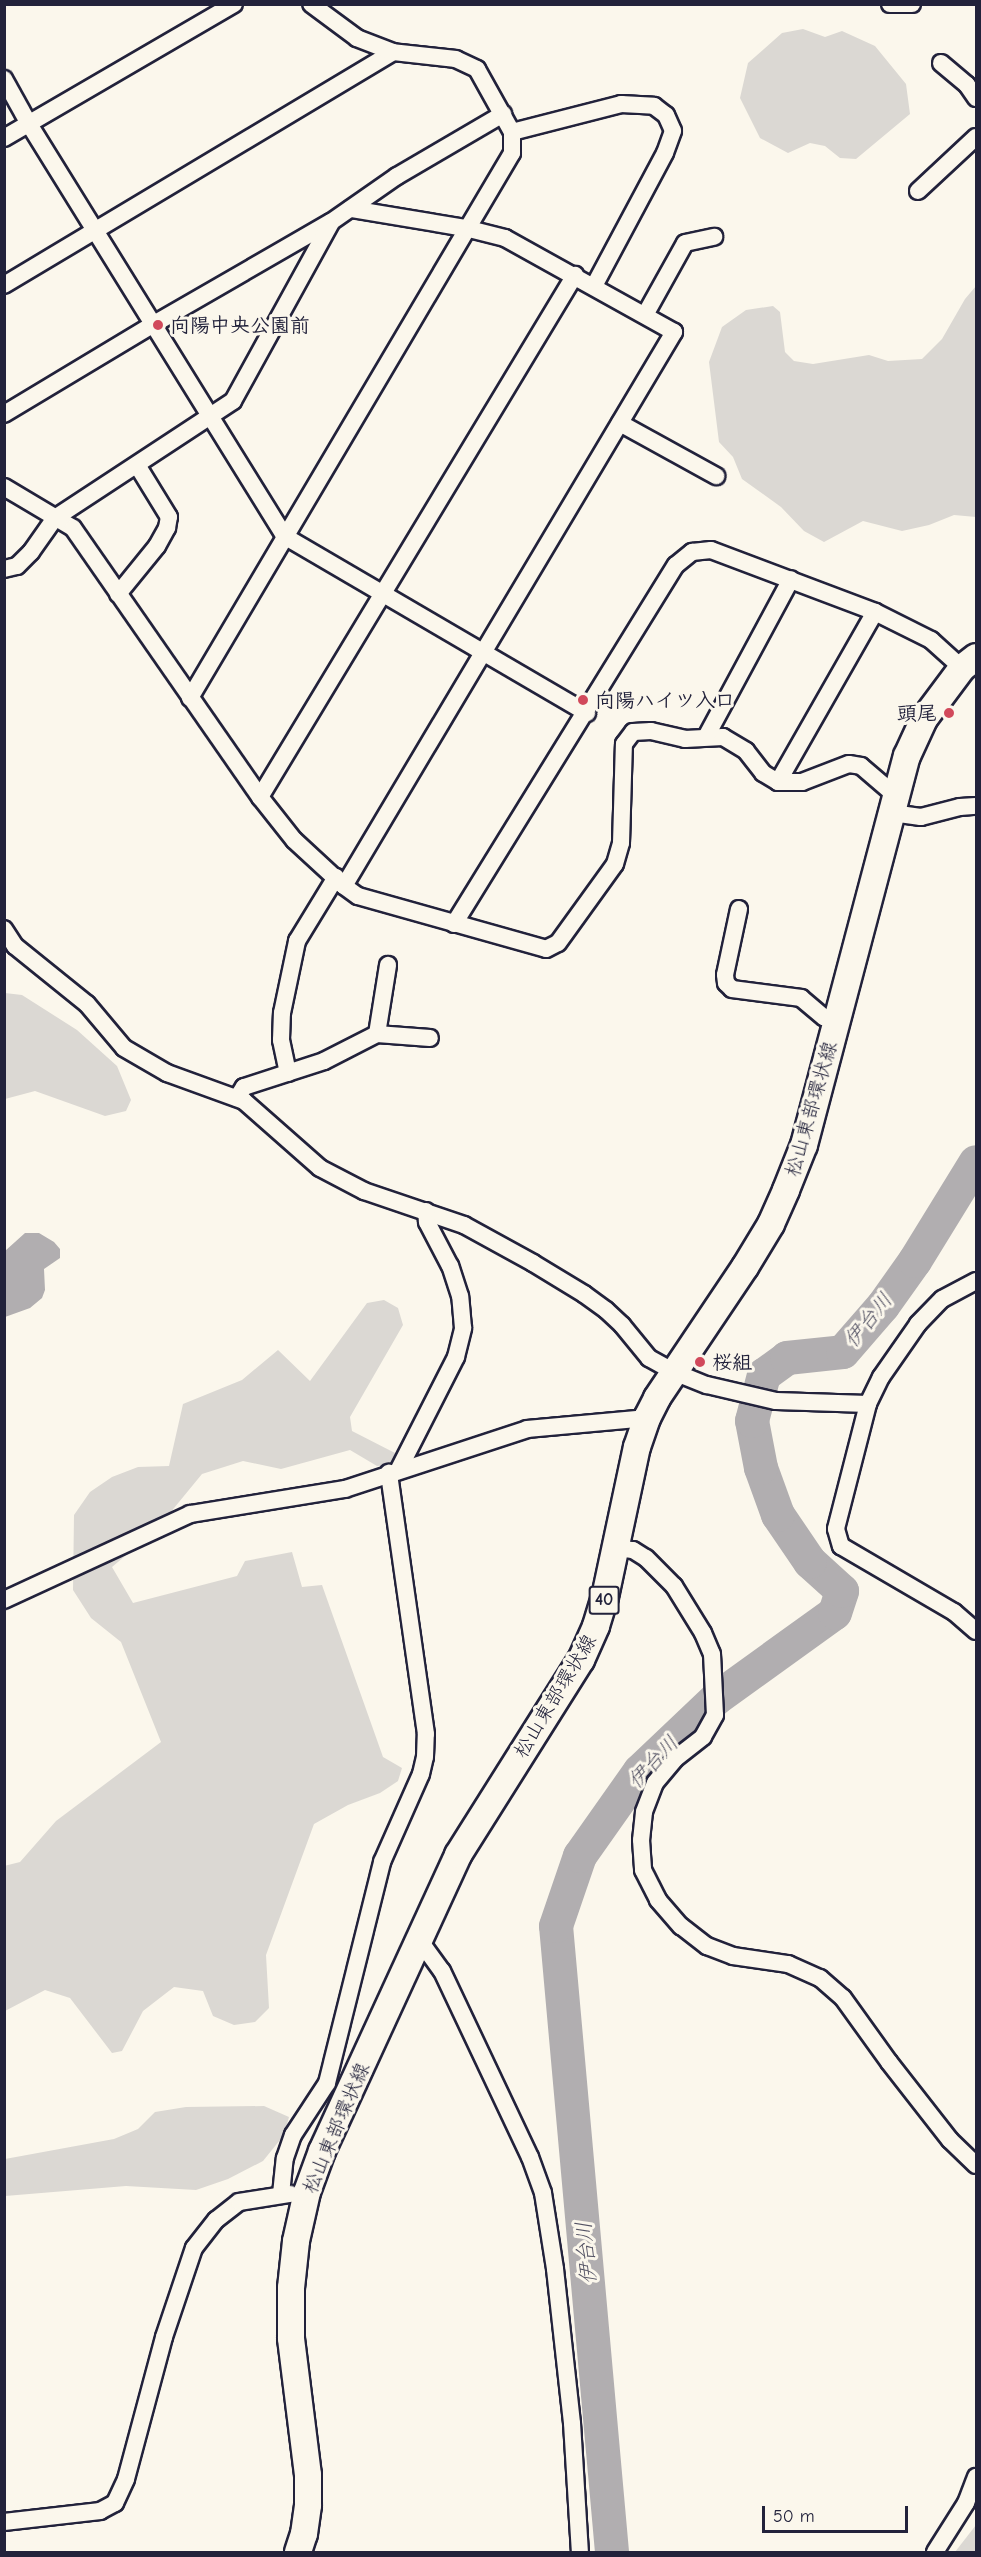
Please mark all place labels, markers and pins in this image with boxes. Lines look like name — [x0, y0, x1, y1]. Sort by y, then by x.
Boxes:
place label: 向陽中央公園前 — [170, 313, 310, 337]
marker: 向陽中央公園前 — [151, 318, 165, 332]
place label: 向陽ハイツ入口 — [595, 688, 735, 712]
marker: 向陽ハイツ入口 — [576, 693, 590, 707]
place label: 頭尾 — [897, 701, 937, 725]
marker: 頭尾 — [942, 706, 956, 720]
place label: 桜組 — [712, 1350, 752, 1374]
marker: 桜組 — [693, 1355, 707, 1369]

